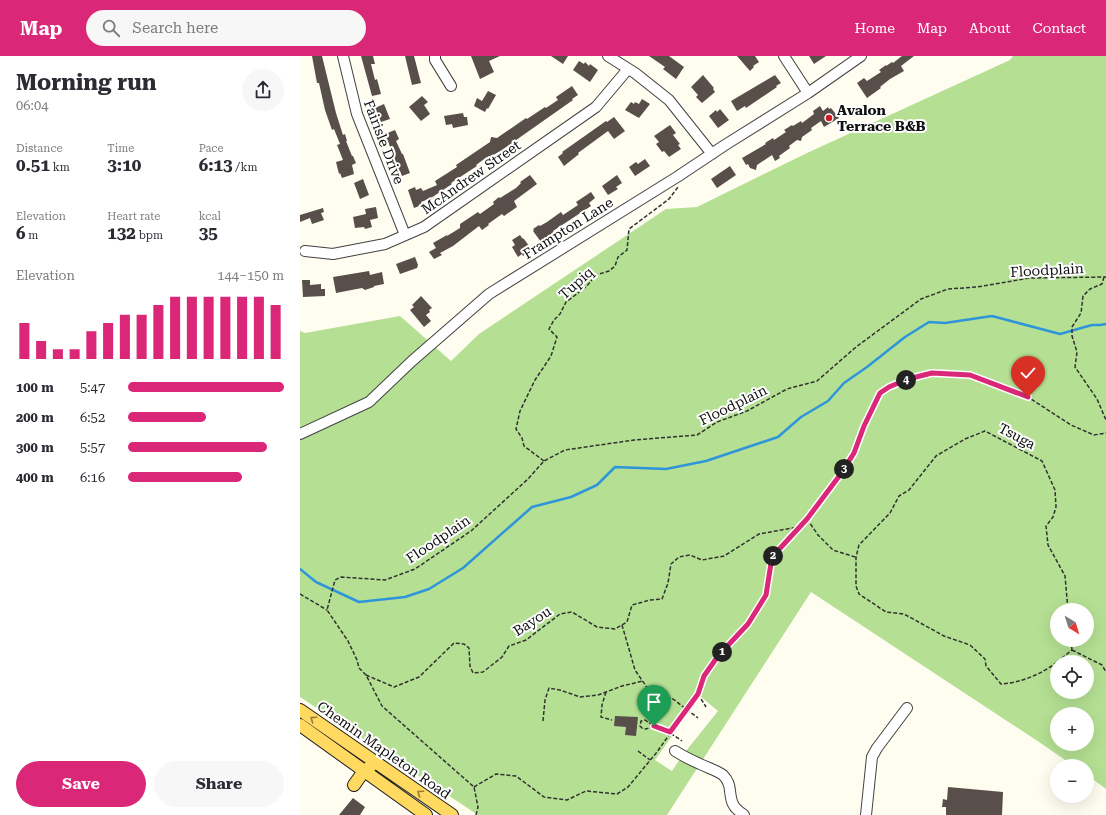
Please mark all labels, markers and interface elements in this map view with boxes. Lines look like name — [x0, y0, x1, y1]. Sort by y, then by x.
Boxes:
search box — [86, 10, 366, 46]
text: Map — [20, 17, 62, 40]
icon: search — [100, 17, 122, 39]
text: Search here — [132, 19, 218, 37]
text: Home — [854, 20, 895, 36]
text: Map — [917, 20, 947, 36]
text: About — [969, 20, 1011, 36]
text: Contact — [1033, 20, 1086, 36]
button: share — [242, 69, 284, 111]
text: Morning run — [16, 70, 157, 95]
text: 06:04 — [16, 98, 48, 113]
street label: Fairisle Drive — [361, 98, 407, 187]
place label: Avalon Terrace B&B — [837, 102, 926, 134]
marker: Avalon Terrace B&B — [824, 113, 834, 123]
street label: McAndrew Street — [418, 137, 524, 217]
text: Distance — [16, 142, 63, 155]
text: Time — [107, 142, 134, 155]
text: Pace — [199, 142, 223, 155]
text: 0.51 — [16, 155, 50, 175]
text: 3:10 — [107, 155, 141, 175]
text: 6:13 — [199, 155, 233, 175]
text: km — [50, 161, 70, 174]
text: /km — [233, 161, 258, 174]
street label: Frampton Lane — [520, 194, 616, 262]
text: Elevation — [16, 210, 66, 223]
text: Heart rate — [107, 210, 160, 223]
text: kcal — [199, 210, 221, 223]
text: 6 — [16, 223, 26, 243]
text: 132 — [107, 223, 136, 243]
text: 35 — [199, 223, 218, 243]
text: m — [26, 229, 38, 242]
text: bpm — [136, 229, 163, 242]
street label: Floodplain — [1010, 260, 1084, 280]
street label: Tupiq — [556, 263, 596, 302]
text: Elevation — [16, 268, 75, 283]
text: 144–150 m — [217, 268, 284, 283]
pin — [1011, 356, 1045, 397]
icon: check — [1017, 362, 1039, 384]
pin: 4 — [896, 370, 916, 390]
text: 4 — [903, 373, 909, 386]
text: 100 m — [16, 380, 54, 395]
text: 5:47 — [80, 380, 105, 395]
street label: Floodplain — [696, 382, 770, 428]
text: 200 m — [16, 410, 54, 425]
text: 6:52 — [80, 410, 105, 425]
street label: Tsuga — [996, 420, 1039, 452]
text: 300 m — [16, 440, 54, 455]
text: 5:57 — [80, 440, 105, 455]
pin: 3 — [834, 459, 854, 479]
text: 3 — [841, 462, 847, 475]
text: 400 m — [16, 470, 54, 485]
text: 6:16 — [80, 470, 105, 485]
street label: Floodplain — [403, 512, 473, 566]
pin: 2 — [763, 546, 783, 566]
text: 2 — [770, 549, 776, 562]
street label: Bayou — [510, 603, 554, 639]
north arrow — [1050, 603, 1094, 647]
map controls — [1050, 603, 1094, 803]
pin: 1 — [712, 642, 732, 662]
text: 1 — [719, 645, 725, 658]
button: locate — [1050, 655, 1094, 699]
pin — [637, 685, 671, 726]
icon: arrive — [643, 691, 665, 713]
street label: Chemin Mapleton Road — [314, 698, 454, 802]
button: + — [1050, 707, 1094, 751]
one-way arrow — [310, 716, 317, 724]
button: − — [1050, 759, 1094, 803]
button: Save — [16, 761, 146, 807]
button: Share — [154, 761, 284, 807]
one-way arrow — [417, 791, 424, 798]

